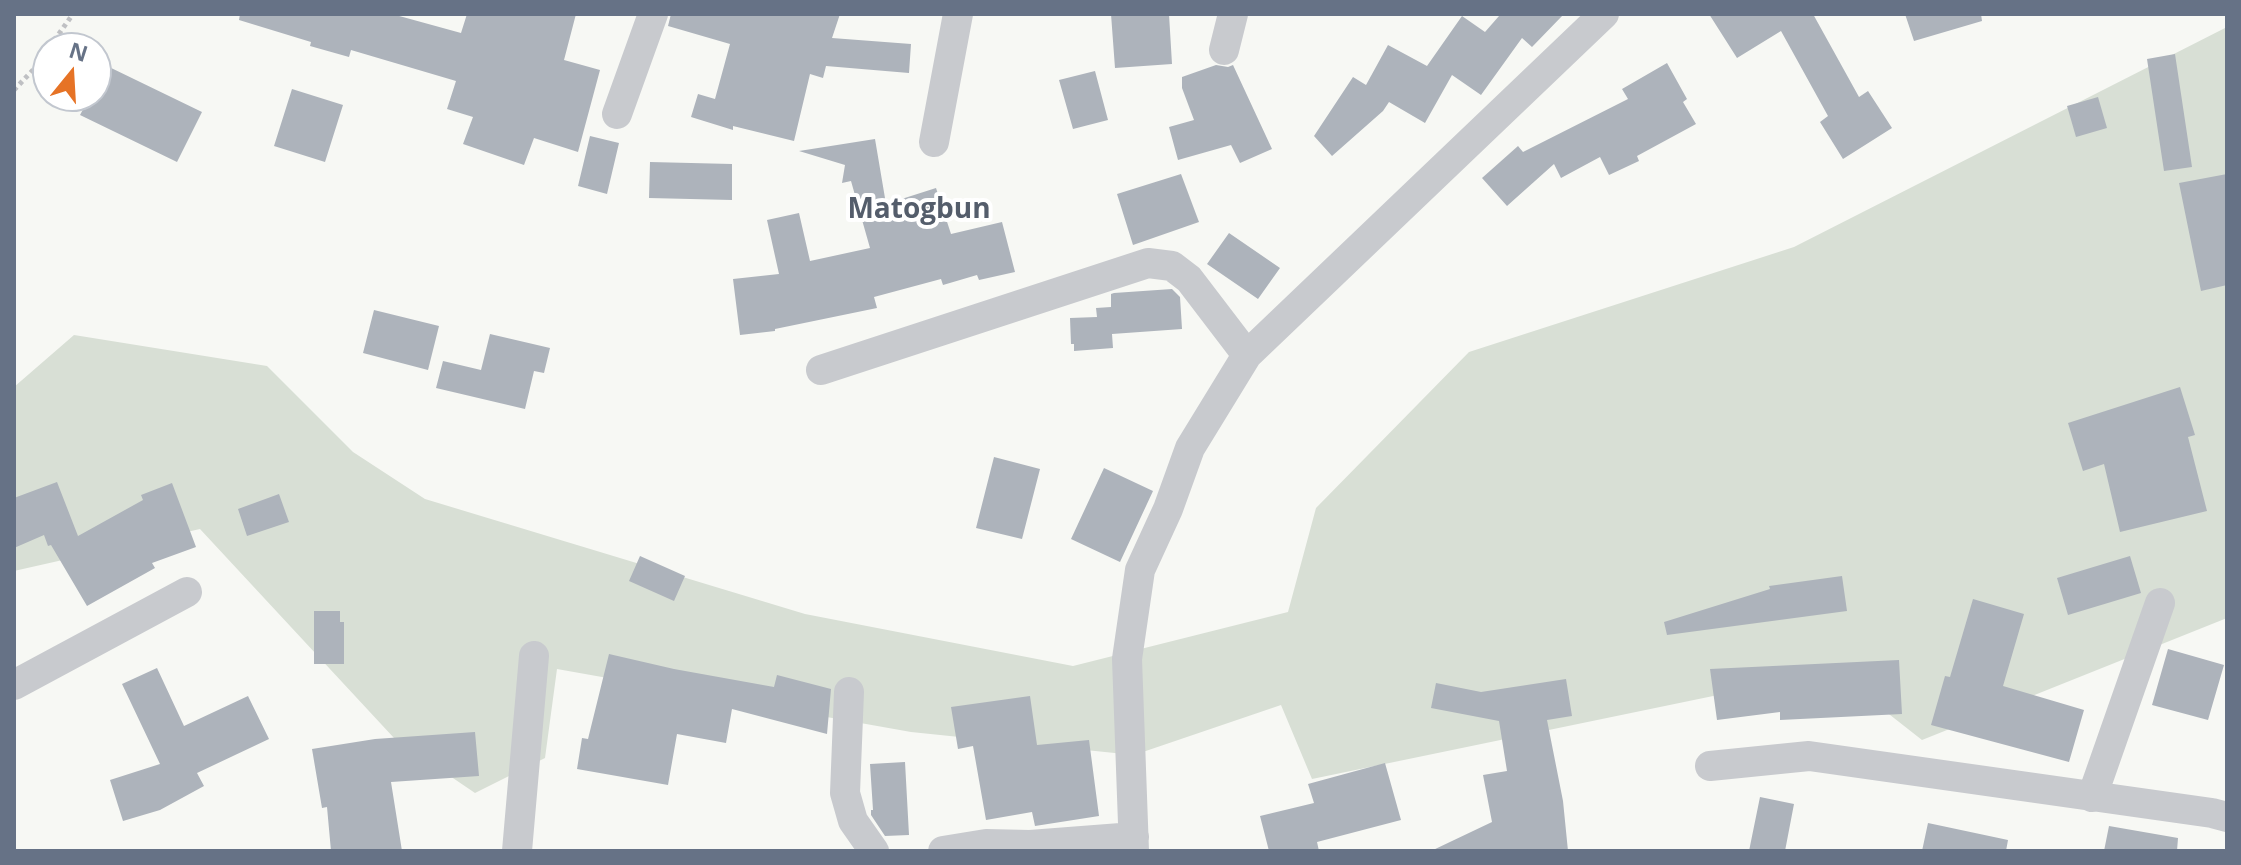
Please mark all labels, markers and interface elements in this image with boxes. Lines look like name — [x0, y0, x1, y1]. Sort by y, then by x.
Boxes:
north arrow — [32, 32, 112, 112]
text: N — [66, 34, 92, 68]
district label: Matogbun — [847, 193, 991, 227]

